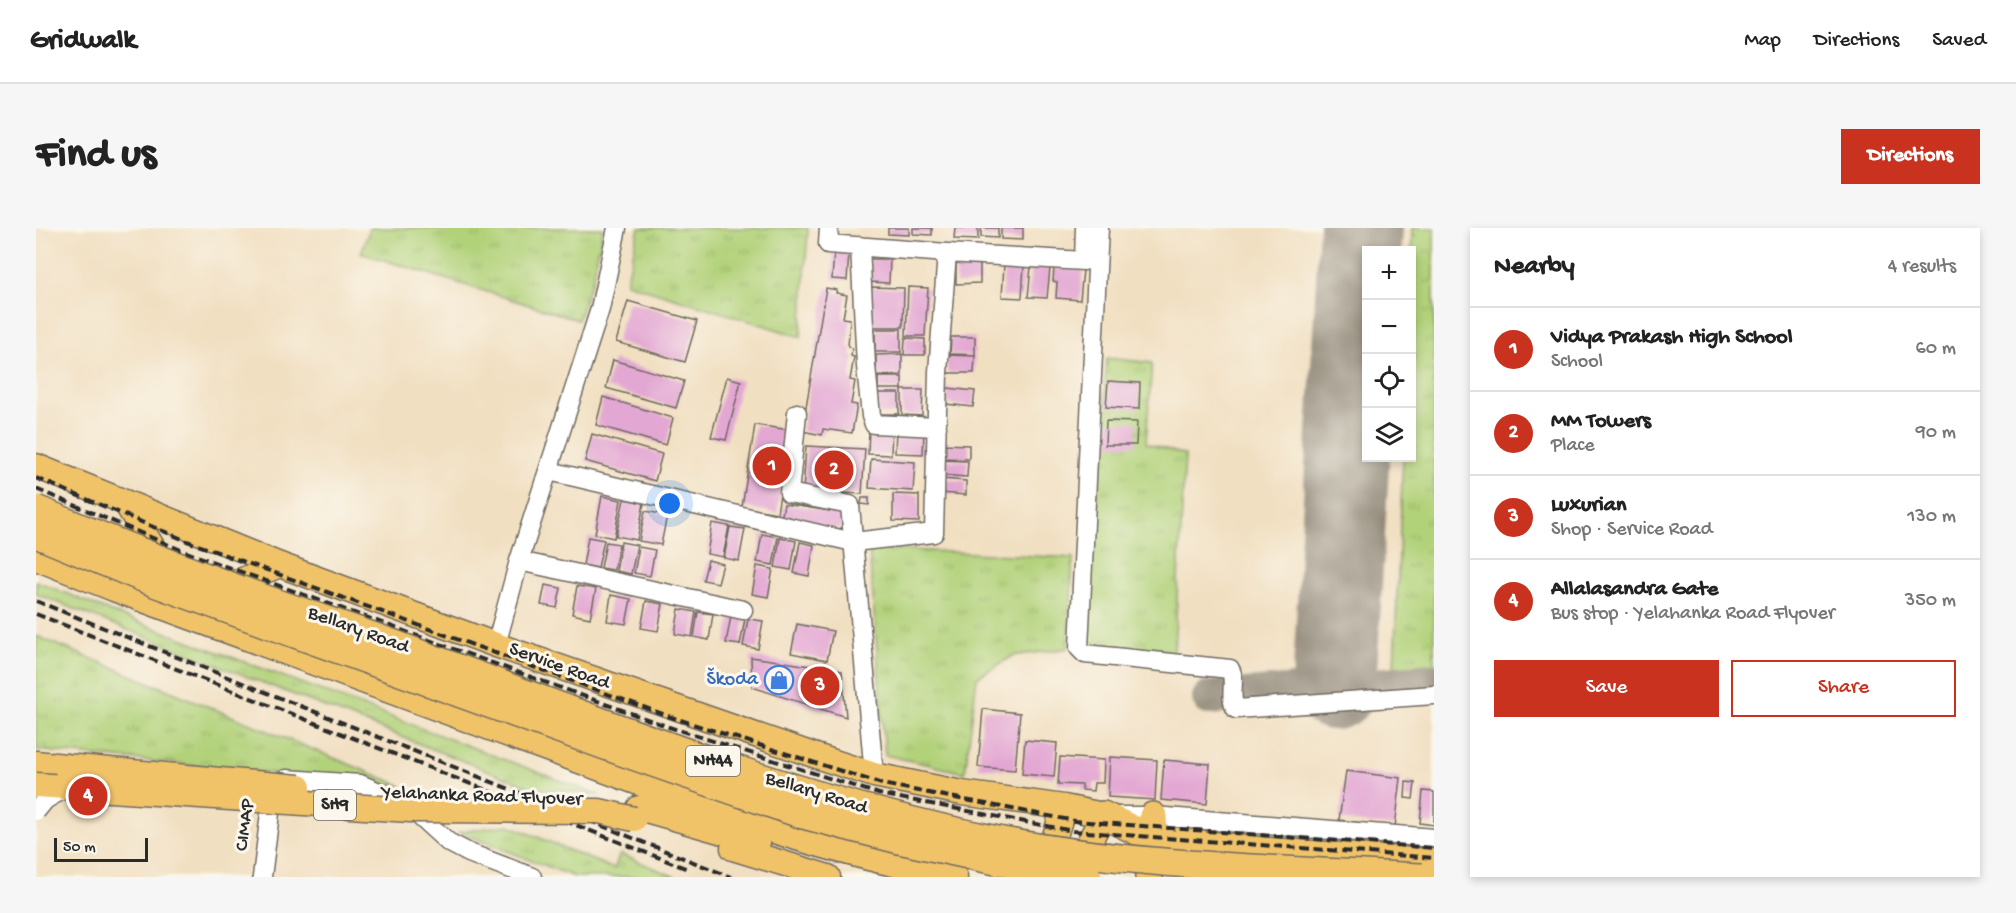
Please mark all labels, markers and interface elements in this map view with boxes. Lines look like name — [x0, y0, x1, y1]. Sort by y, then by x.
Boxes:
text: Gridwalk — [30, 25, 136, 58]
text: Map — [1744, 29, 1781, 54]
text: Directions — [1814, 29, 1899, 54]
text: Saved — [1932, 29, 1986, 54]
button: Directions — [1841, 129, 1980, 184]
text: Find us — [36, 132, 156, 181]
map controls — [1362, 246, 1416, 462]
button: + — [1362, 246, 1416, 300]
text: Nearby — [1494, 252, 1575, 283]
text: 4 results — [1888, 256, 1956, 279]
button: − — [1362, 300, 1416, 354]
text: Vidya Prakash High School — [1551, 325, 1792, 351]
text: 1 — [1509, 338, 1518, 361]
text: 60 m — [1916, 338, 1956, 361]
text: School — [1551, 351, 1603, 374]
button: locate — [1362, 354, 1416, 408]
button: layers — [1362, 408, 1416, 462]
text: MM Towers — [1551, 409, 1651, 435]
text: 2 — [1509, 422, 1518, 445]
text: 90 m — [1916, 422, 1956, 445]
text: Place — [1551, 435, 1595, 458]
pin: 1 — [752, 444, 792, 488]
pin: 2 — [814, 448, 854, 492]
your location — [655, 489, 684, 518]
text: Luxurian — [1551, 493, 1627, 519]
text: 3 — [1508, 506, 1519, 529]
text: 130 m — [1907, 506, 1956, 529]
text: Shop · Service Road — [1551, 519, 1712, 542]
text: Allalasandra Gate — [1551, 577, 1718, 603]
text: 4 — [1509, 590, 1518, 613]
text: 350 m — [1905, 590, 1956, 613]
street label: Bellary Road — [303, 602, 414, 661]
text: Bus stop · Yelahanka Road Flyover — [1551, 603, 1835, 626]
street label: Service Road — [506, 638, 615, 697]
button: Save — [1494, 660, 1719, 717]
button: Share — [1731, 660, 1956, 717]
shop icon: Škoda — [763, 664, 795, 696]
pin: 3 — [800, 664, 840, 708]
place label: Škoda — [707, 667, 759, 692]
road number: NH44 — [686, 746, 740, 776]
street label: Bellary Road — [761, 767, 872, 821]
pin: 4 — [68, 774, 108, 818]
street label: Yelahanka Road Flyover — [379, 782, 585, 812]
road number: SH9 — [314, 790, 356, 820]
street label: CIMAP — [231, 797, 261, 852]
scale bar — [54, 835, 148, 862]
text: 50 m — [63, 839, 96, 858]

